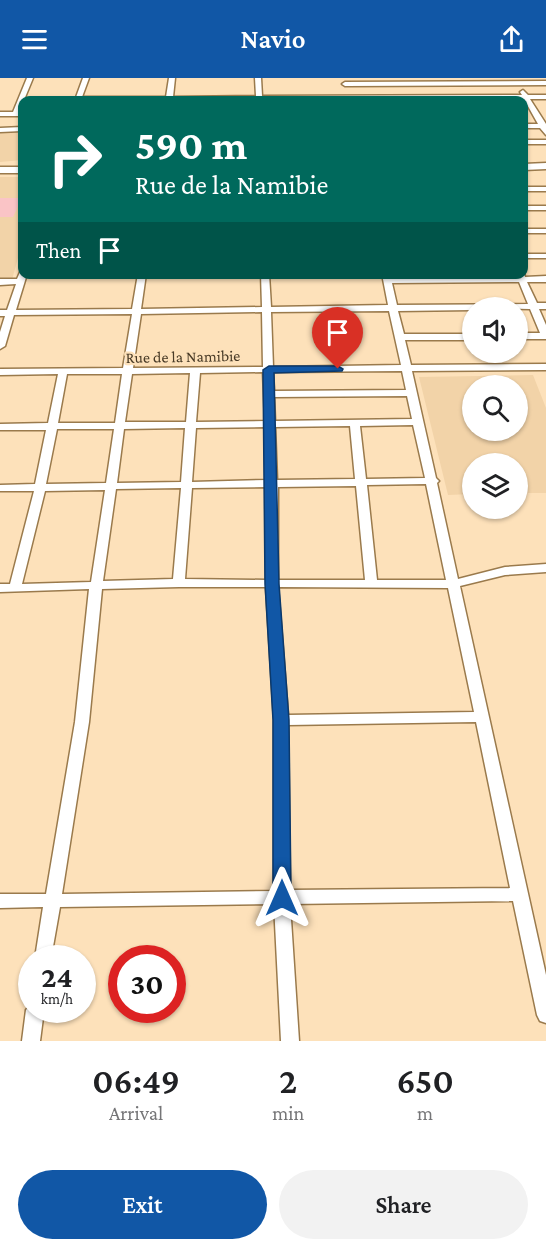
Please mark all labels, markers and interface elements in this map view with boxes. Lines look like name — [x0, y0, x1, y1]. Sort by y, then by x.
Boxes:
icon: menu — [18, 23, 51, 56]
icon: share — [495, 23, 528, 56]
text: Navio — [241, 24, 305, 54]
icon: right — [36, 120, 114, 198]
text: 590 m — [135, 121, 247, 168]
text: Rue de la Namibie — [135, 170, 328, 200]
icon: arrive — [93, 234, 126, 267]
text: Then — [36, 238, 81, 263]
map controls — [462, 297, 528, 519]
button: sound — [462, 297, 528, 363]
pin — [312, 307, 363, 369]
icon: arrive — [321, 316, 354, 349]
street label: Rue de la Namibie — [126, 347, 240, 366]
button: search — [462, 375, 528, 441]
button: layers — [462, 453, 528, 519]
position arrow — [250, 866, 314, 930]
speed limit sign: 30 — [108, 945, 186, 1023]
text: 24 — [41, 960, 73, 993]
text: km/h — [41, 991, 73, 1007]
text: 06:49 — [92, 1061, 180, 1101]
text: 2 — [279, 1061, 297, 1101]
text: 650 — [397, 1061, 454, 1101]
text: Arrival — [109, 1102, 163, 1124]
text: min — [272, 1102, 304, 1124]
text: m — [417, 1102, 433, 1124]
button: Exit — [18, 1170, 267, 1239]
button: Share — [279, 1170, 528, 1239]

